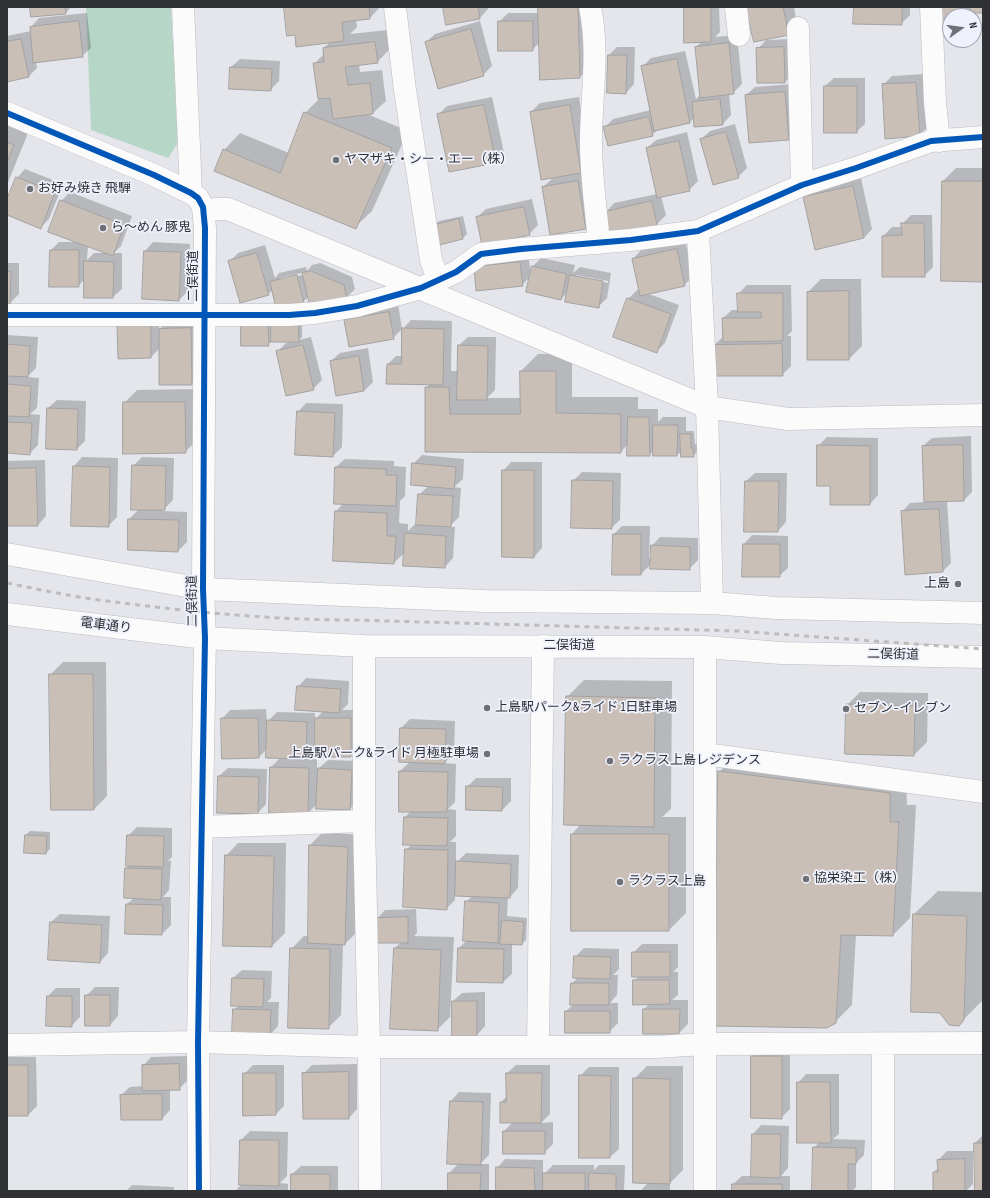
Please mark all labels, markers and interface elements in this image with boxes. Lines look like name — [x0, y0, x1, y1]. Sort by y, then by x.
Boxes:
north arrow — [942, 8, 982, 48]
text: N — [966, 21, 980, 30]
place label: ヤマザキ・シー・エー（株） — [344, 152, 513, 168]
marker: ヤマザキ・シー・エー（株） — [331, 155, 341, 165]
place label: お好み焼き 飛騨 — [38, 181, 131, 197]
marker: お好み焼き 飛騨 — [25, 184, 35, 194]
place label: ら～めん 豚鬼 — [111, 220, 191, 236]
marker: ら～めん 豚鬼 — [98, 223, 108, 233]
street label: 二俣街道 — [186, 250, 202, 302]
street label: 二俣街道 — [185, 575, 201, 627]
place label: 上島 — [924, 576, 950, 592]
marker: 上島 — [953, 579, 963, 589]
street label: 電車通り — [79, 615, 133, 637]
street label: 二俣街道 — [543, 638, 595, 654]
street label: 二俣街道 — [867, 647, 919, 663]
place label: 上島駅パーク&ライド 1日駐車場 — [495, 700, 677, 716]
place label: セブン−イレブン — [854, 701, 951, 717]
marker: 上島駅パーク&ライド 1日駐車場 — [482, 703, 492, 713]
marker: セブン−イレブン — [841, 704, 851, 714]
place label: 上島駅パーク&ライド 月極駐車場 — [288, 746, 479, 762]
marker: 上島駅パーク&ライド 月極駐車場 — [482, 749, 492, 759]
place label: ラクラス上島レジデンス — [618, 753, 761, 769]
marker: ラクラス上島レジデンス — [605, 756, 615, 766]
place label: 協栄染工（株） — [814, 871, 905, 887]
place label: ラクラス上島 — [628, 874, 706, 890]
marker: 協栄染工（株） — [801, 874, 811, 884]
marker: ラクラス上島 — [615, 877, 625, 887]

